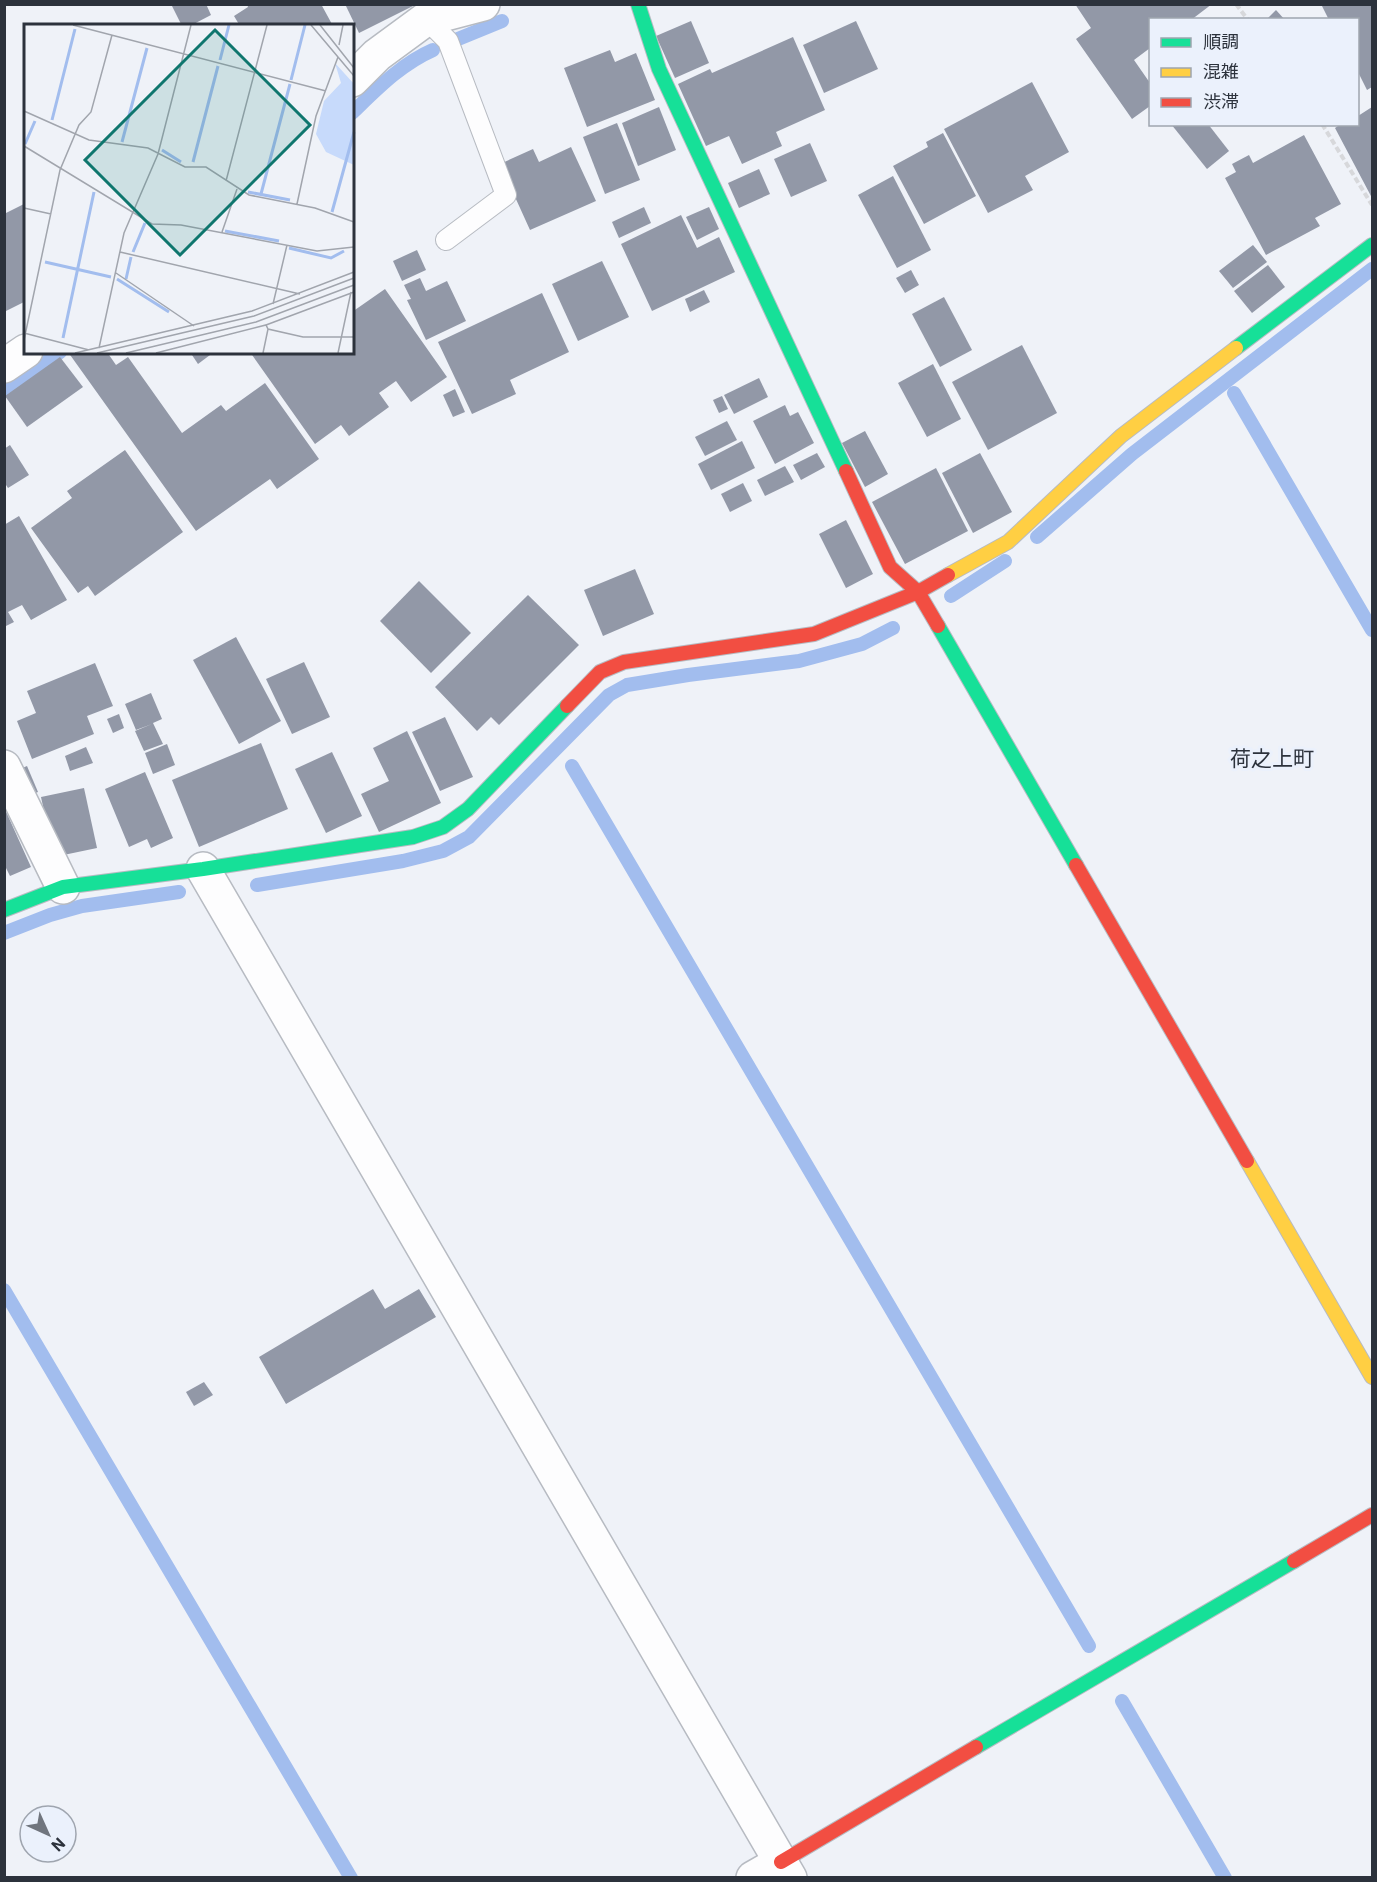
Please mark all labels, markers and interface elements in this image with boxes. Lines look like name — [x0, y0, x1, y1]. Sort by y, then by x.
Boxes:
legend — [1149, 18, 1359, 126]
inset map — [24, 24, 354, 354]
text: 順調 — [1203, 31, 1239, 52]
text: 混雑 — [1203, 61, 1239, 82]
text: 渋滞 — [1203, 91, 1239, 112]
district label: 荷之上町 — [1230, 747, 1314, 771]
north arrow — [18, 1804, 78, 1864]
text: N — [48, 1834, 69, 1855]

